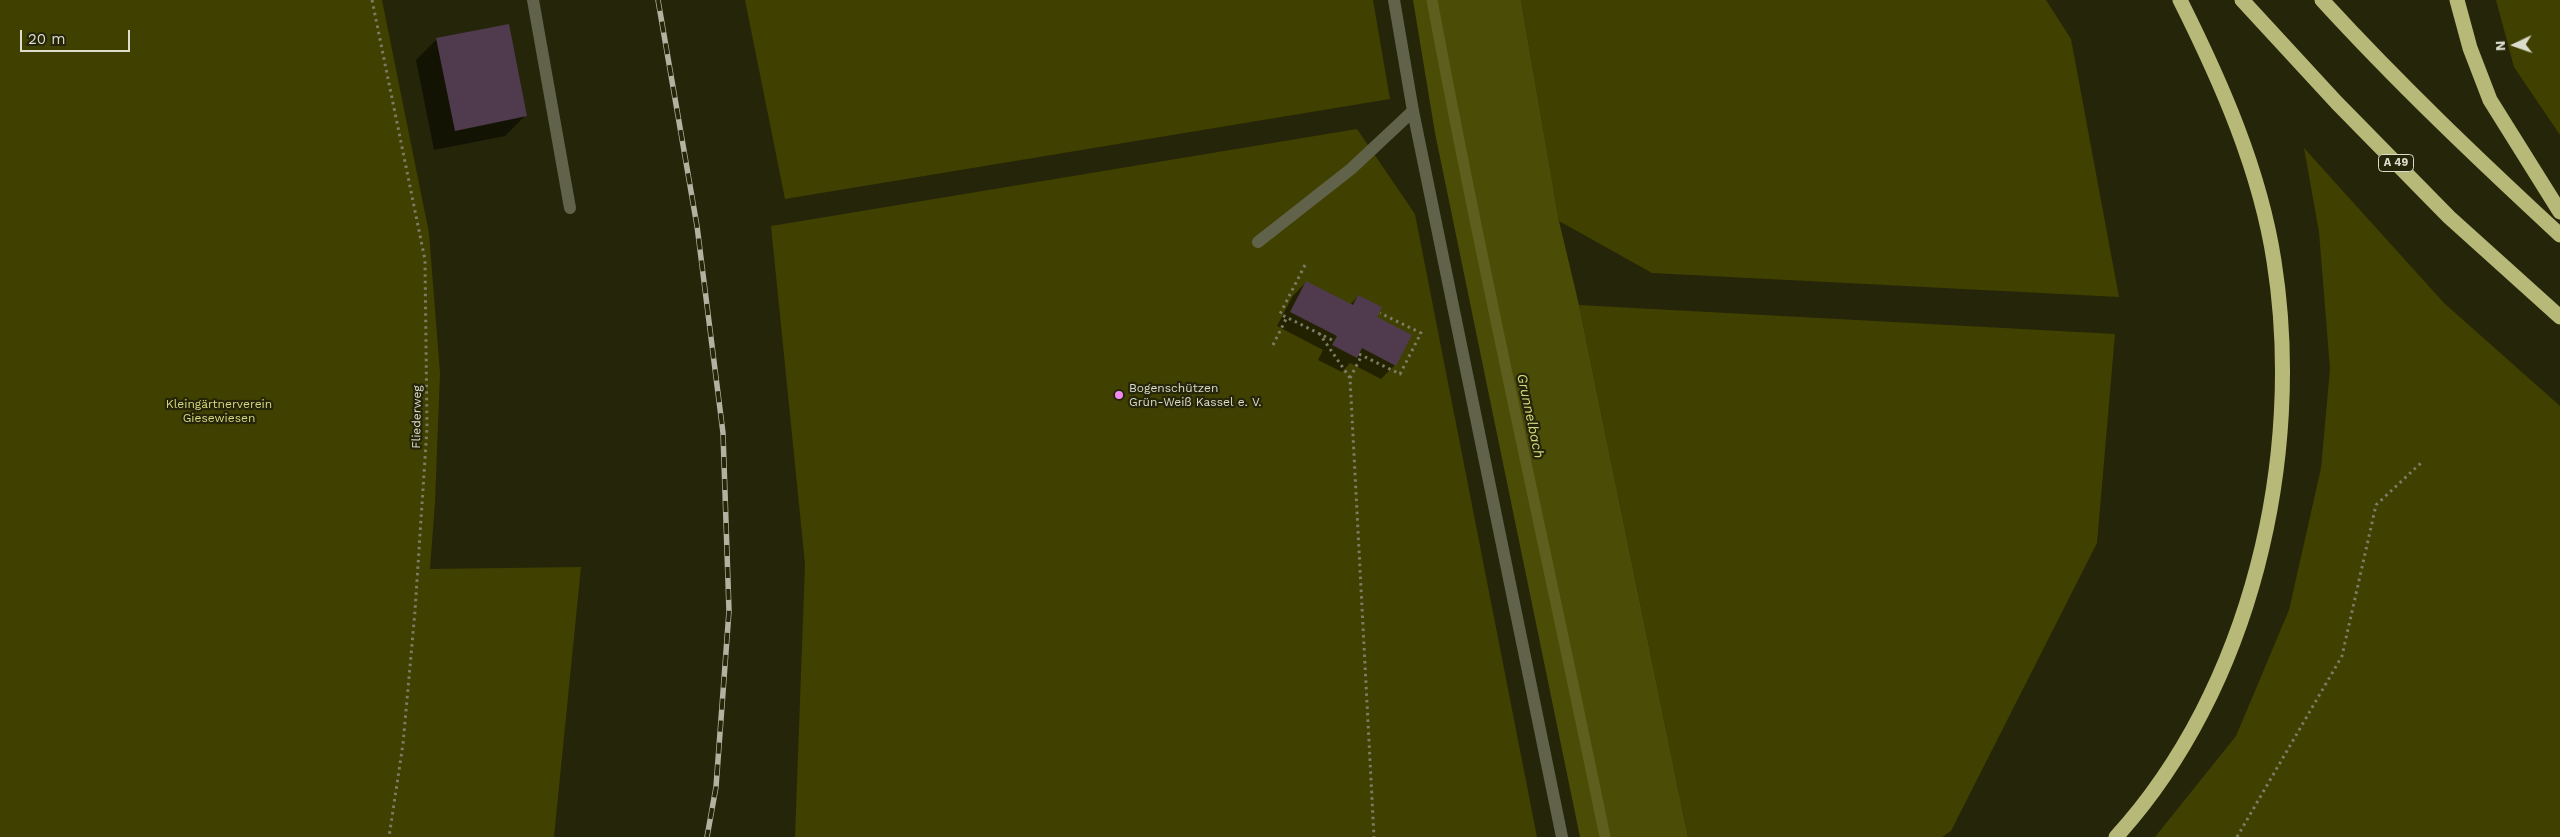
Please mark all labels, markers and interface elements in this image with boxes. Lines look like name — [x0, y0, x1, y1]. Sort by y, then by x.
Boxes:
scale bar — [22, 20, 132, 52]
north arrow — [2490, 20, 2540, 70]
text: 20 m — [28, 30, 66, 48]
text: N — [2492, 40, 2508, 51]
road number: A 49 — [2378, 154, 2414, 172]
water label: Grunnelbach — [1513, 372, 1547, 460]
place label: Bogenschützen Grün-Weiß Kassel e. V. — [1129, 381, 1261, 409]
street label: Fliederweg — [409, 385, 425, 449]
marker: Bogenschützen Grün-Weiß Kassel e. V. — [1113, 389, 1125, 401]
park label: Kleingärtnerverein Giesewiesen — [166, 397, 272, 425]

